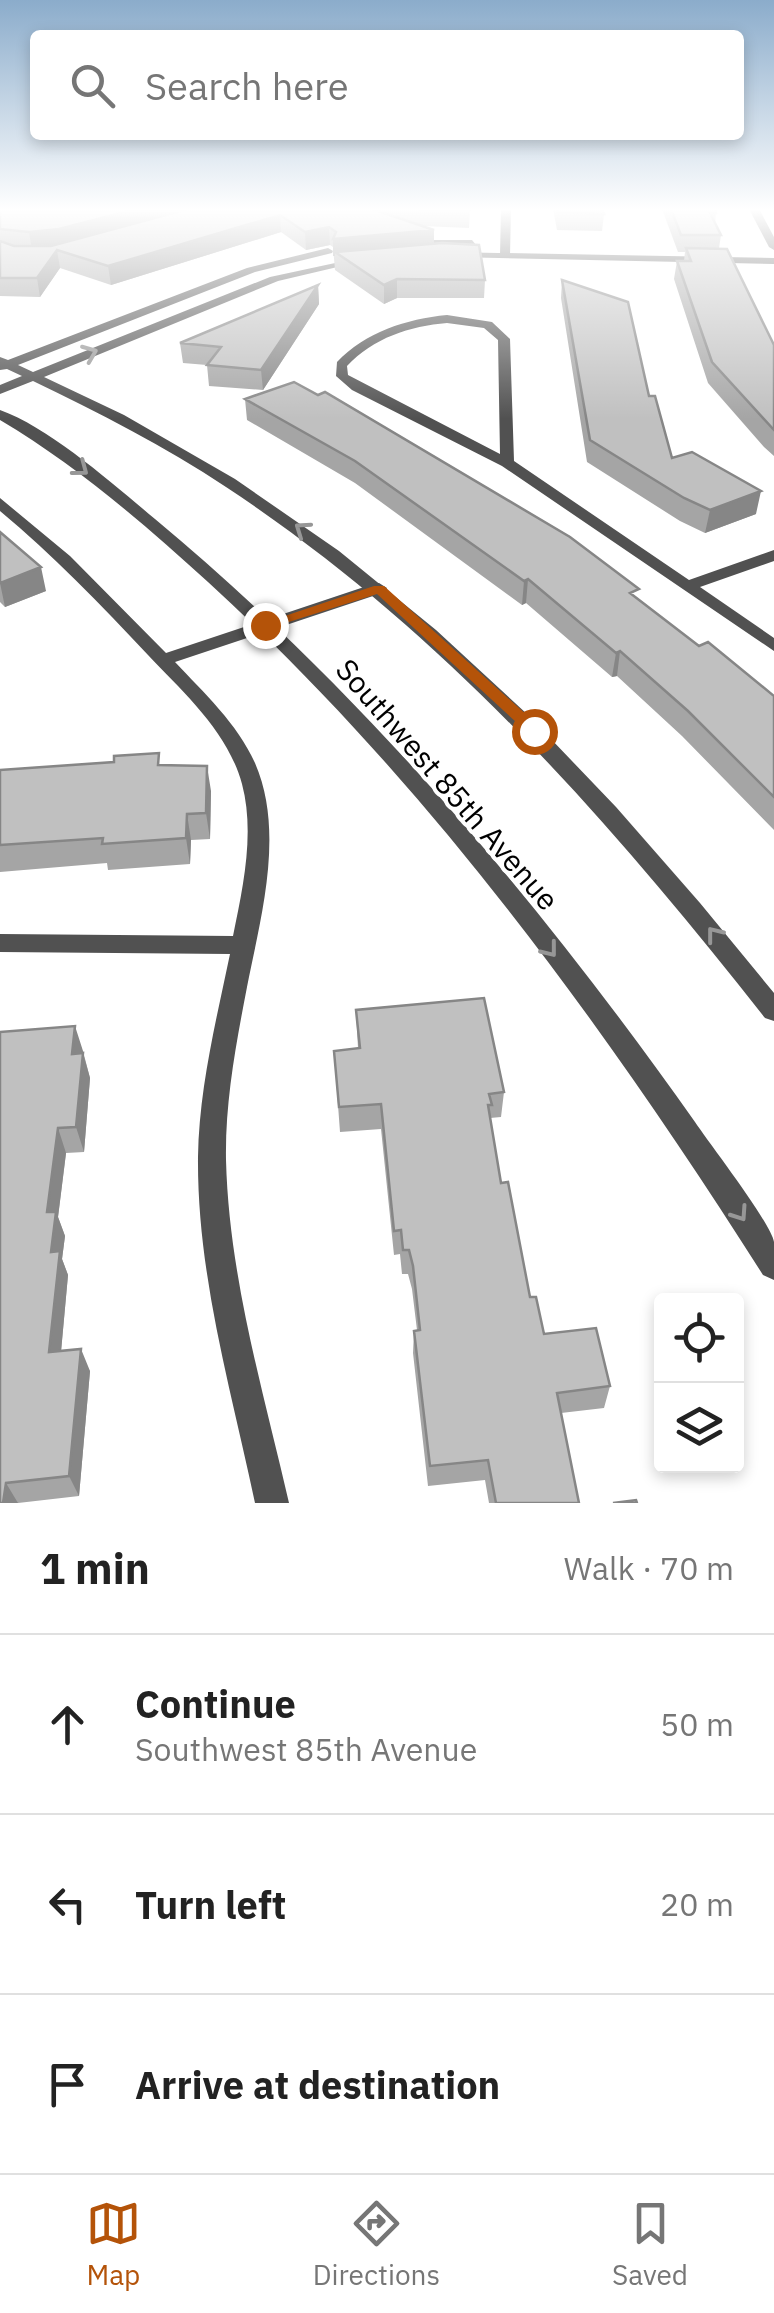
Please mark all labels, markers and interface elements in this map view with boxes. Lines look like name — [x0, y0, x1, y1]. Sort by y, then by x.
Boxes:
search box — [30, 30, 744, 140]
icon: search — [65, 58, 120, 113]
text: Search here — [145, 61, 349, 110]
one-way arrow — [80, 345, 98, 365]
one-way arrow — [70, 457, 88, 474]
one-way arrow — [294, 523, 313, 541]
route end — [243, 603, 289, 649]
street label: Southwest 85th Avenue — [328, 650, 568, 918]
route start — [512, 709, 558, 755]
one-way arrow — [708, 928, 726, 946]
one-way arrow — [539, 939, 556, 957]
one-way arrow — [728, 1203, 746, 1221]
map controls — [654, 1293, 744, 1473]
button: locate — [654, 1293, 744, 1383]
button: layers — [654, 1383, 744, 1473]
text: 1 min — [40, 1541, 150, 1596]
text: Walk · 70 m — [564, 1547, 734, 1589]
text: Continue — [135, 1679, 296, 1728]
icon: ahead — [40, 1697, 95, 1752]
text: 50 m — [660, 1703, 734, 1745]
text: Southwest 85th Avenue — [135, 1728, 477, 1770]
icon: left — [40, 1877, 95, 1932]
text: Turn left — [135, 1880, 286, 1929]
text: 20 m — [660, 1883, 734, 1925]
icon: arrive — [40, 2057, 95, 2112]
text: Arrive at destination — [135, 2060, 500, 2109]
tab: Map — [86, 2196, 141, 2293]
tab: Directions — [313, 2196, 440, 2293]
tab: Saved — [612, 2196, 688, 2293]

